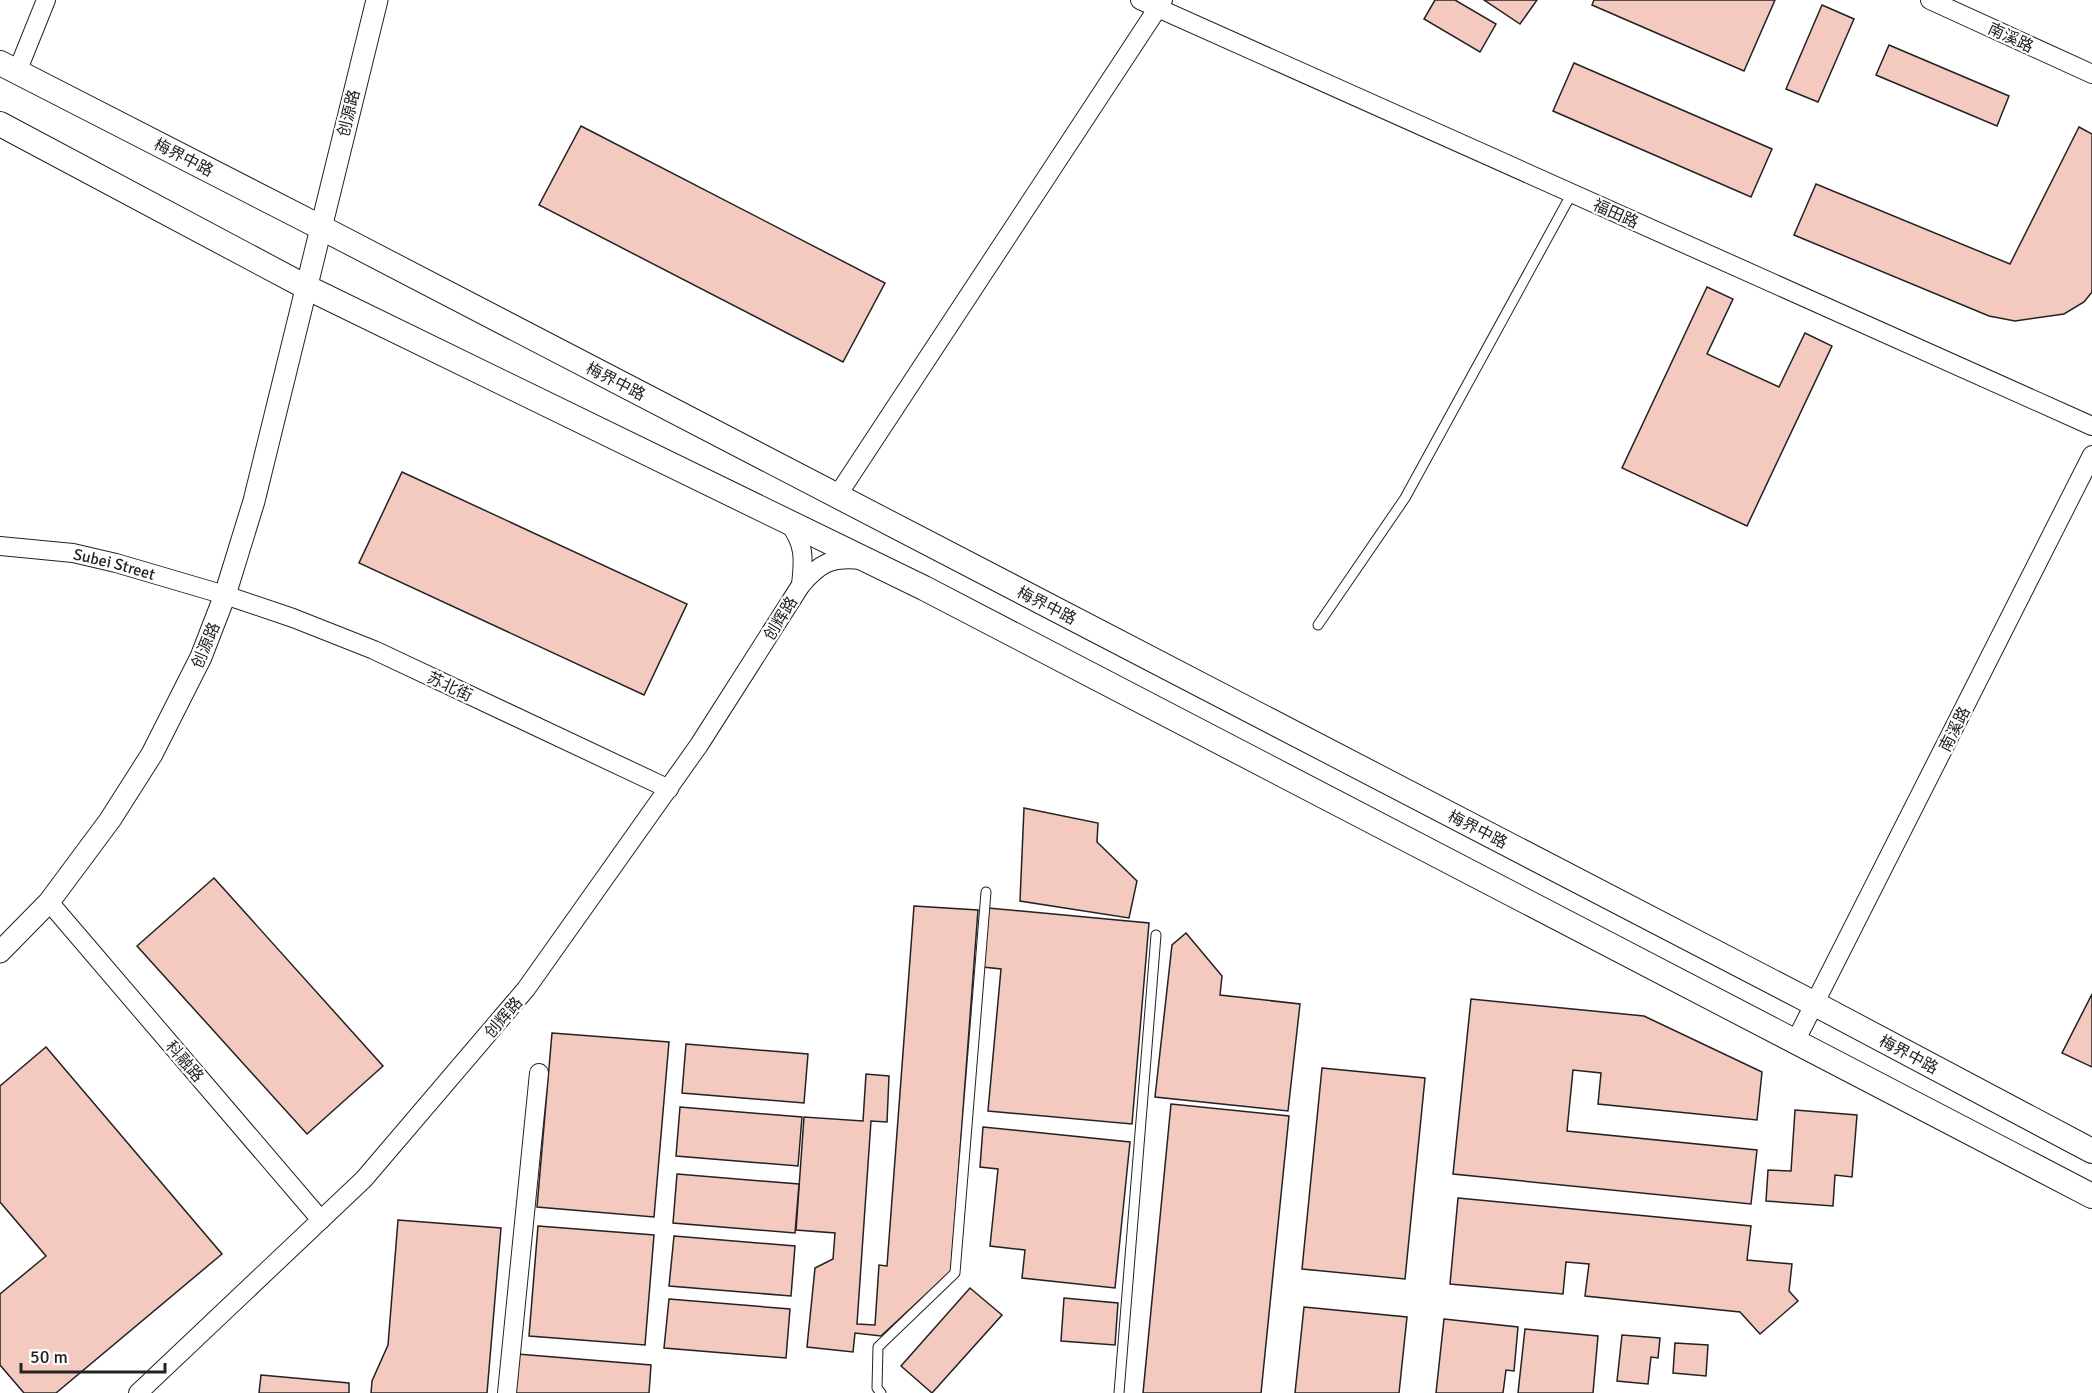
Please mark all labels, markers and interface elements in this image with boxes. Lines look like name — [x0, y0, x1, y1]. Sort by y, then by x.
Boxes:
street label: 南溪路 — [1985, 19, 2037, 57]
street label: 创源路 — [333, 88, 364, 139]
street label: 梅界中路 — [150, 134, 217, 181]
street label: 福田路 — [1590, 195, 1642, 233]
street label: 梅界中路 — [582, 358, 649, 405]
street label: Subei Street — [71, 544, 158, 585]
street label: 梅界中路 — [1013, 582, 1080, 629]
street label: 创辉路 — [760, 593, 802, 644]
street label: 创源路 — [187, 619, 225, 671]
street label: 苏北街 — [424, 668, 476, 706]
street label: 南溪路 — [1935, 704, 1975, 755]
street label: 梅界中路 — [1444, 806, 1511, 853]
street label: 创辉路 — [480, 993, 527, 1042]
street label: 梅界中路 — [1876, 1031, 1941, 1079]
street label: 科融路 — [161, 1037, 208, 1086]
scale bar — [21, 1336, 165, 1374]
text: 50 m — [30, 1346, 68, 1368]

